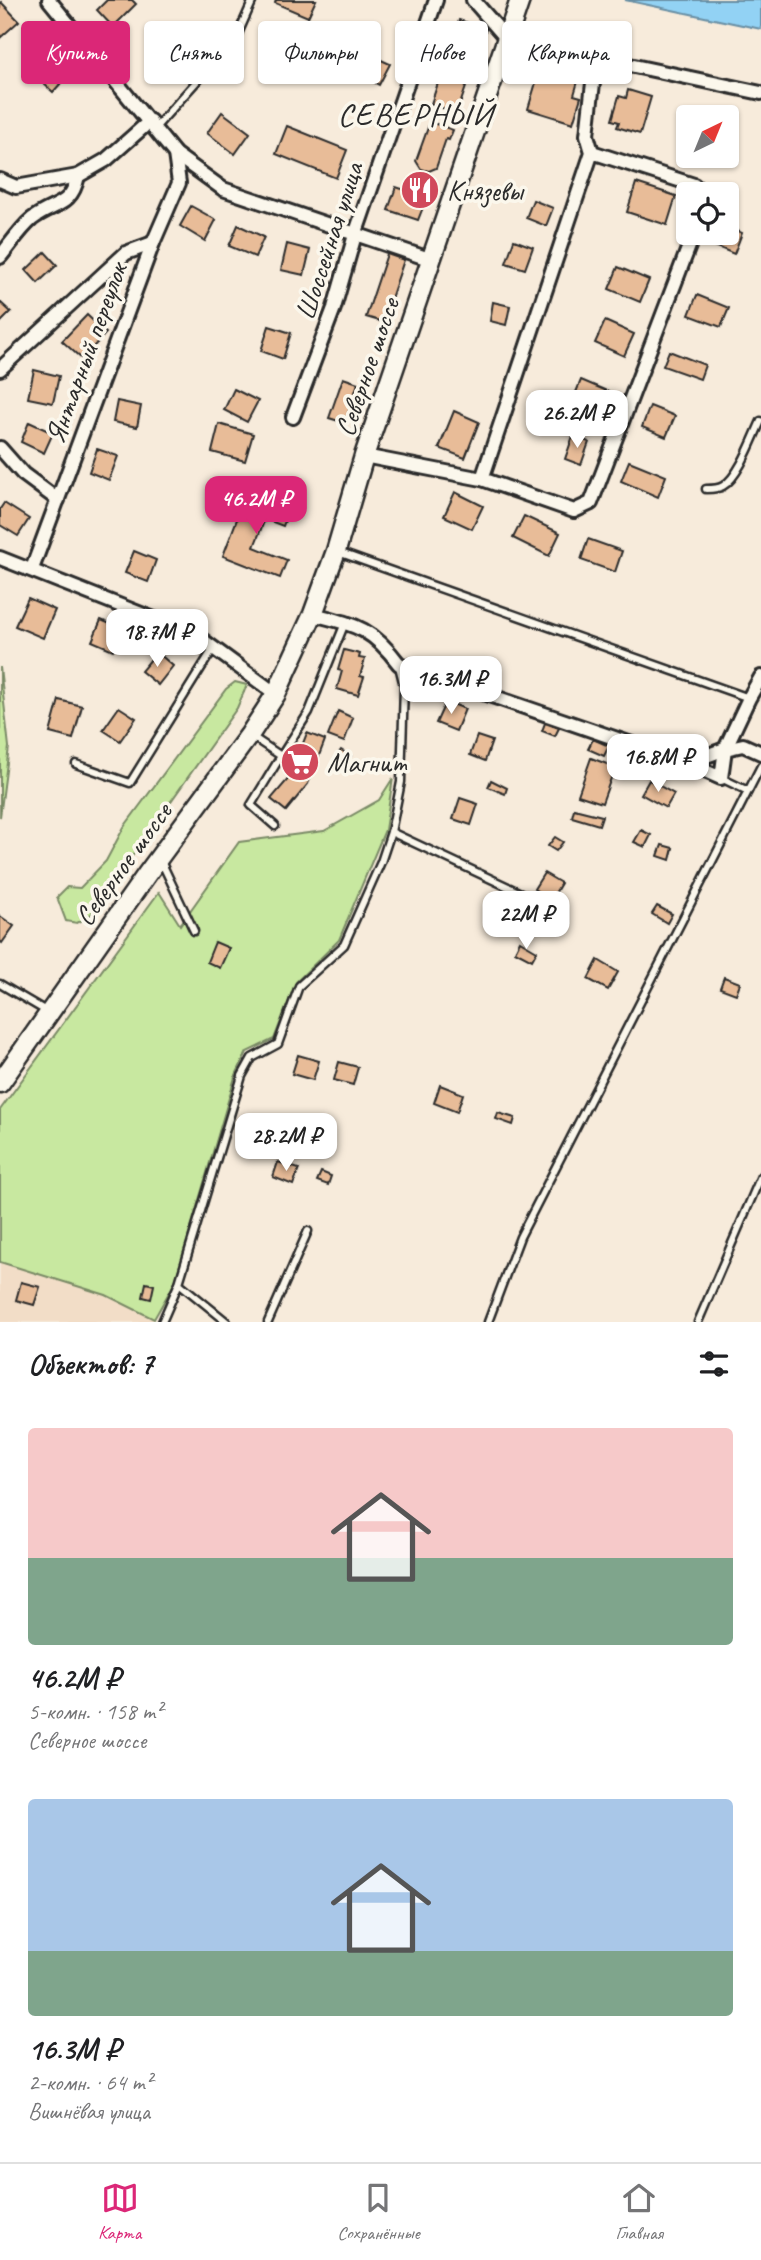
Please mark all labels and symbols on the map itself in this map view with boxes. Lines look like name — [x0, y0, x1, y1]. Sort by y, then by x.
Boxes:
district label: СЕВЕРНЫЙ — [338, 94, 497, 135]
north arrow — [676, 105, 738, 168]
street label: Шоссейная улица — [287, 156, 371, 324]
restaurant icon: Князевы — [399, 169, 441, 211]
place label: Князевы — [447, 173, 525, 208]
street label: Янтарный переулок — [37, 256, 136, 448]
street label: Северное шоссе — [327, 292, 408, 441]
pin: 26.2M ₽ — [512, 391, 642, 450]
pin: 46.2M ₽ — [191, 476, 321, 536]
pin: 18.7M ₽ — [92, 610, 222, 669]
pin: 16.3M ₽ — [386, 656, 516, 716]
pin: 16.8M ₽ — [593, 734, 723, 794]
supermarket icon: Магнит — [279, 741, 321, 783]
place label: Магнит — [327, 745, 408, 780]
street label: Северное шоссе — [67, 794, 181, 932]
pin: 22M ₽ — [477, 892, 575, 951]
pin: 28.2M ₽ — [221, 1114, 351, 1173]

